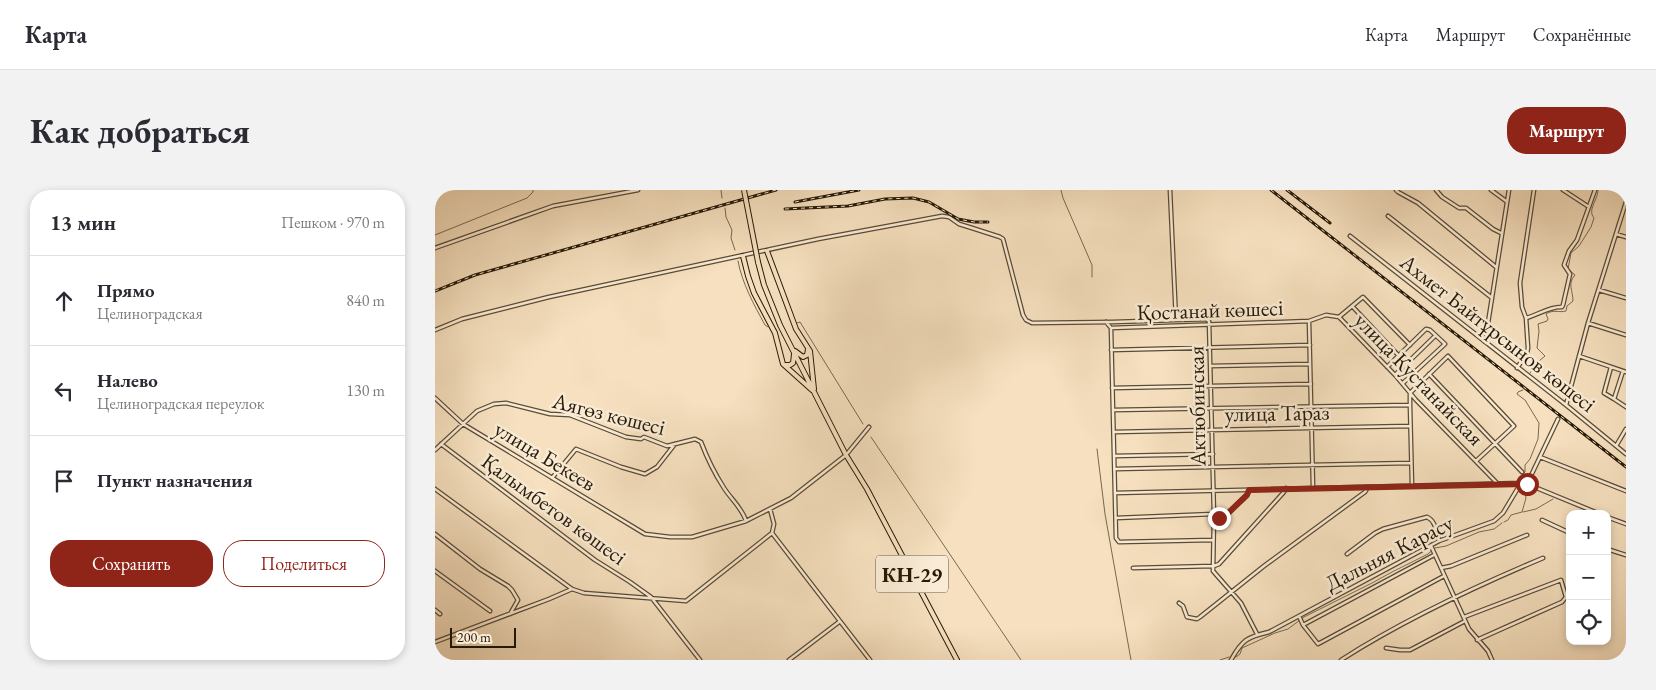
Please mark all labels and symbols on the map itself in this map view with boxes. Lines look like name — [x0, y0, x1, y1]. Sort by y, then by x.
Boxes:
street label: Ахмет Байтұрсынов көшесі — [1393, 247, 1602, 419]
street label: Қостанай көшесі — [1136, 293, 1284, 327]
street label: улица Кустанайская — [1348, 306, 1490, 452]
street label: Актюбинская — [1181, 346, 1213, 467]
street label: Аягөз көшесі — [549, 386, 668, 442]
street label: улица Тараз — [1224, 398, 1330, 428]
street label: улица Бекеев — [489, 414, 601, 498]
street label: Қалымбетов көшесі — [476, 447, 632, 571]
route start — [1516, 473, 1539, 496]
route end — [1208, 507, 1231, 530]
street label: Дальняя Карасу — [1320, 508, 1458, 598]
road number: КН-29 — [876, 556, 948, 592]
scale bar — [450, 625, 516, 648]

